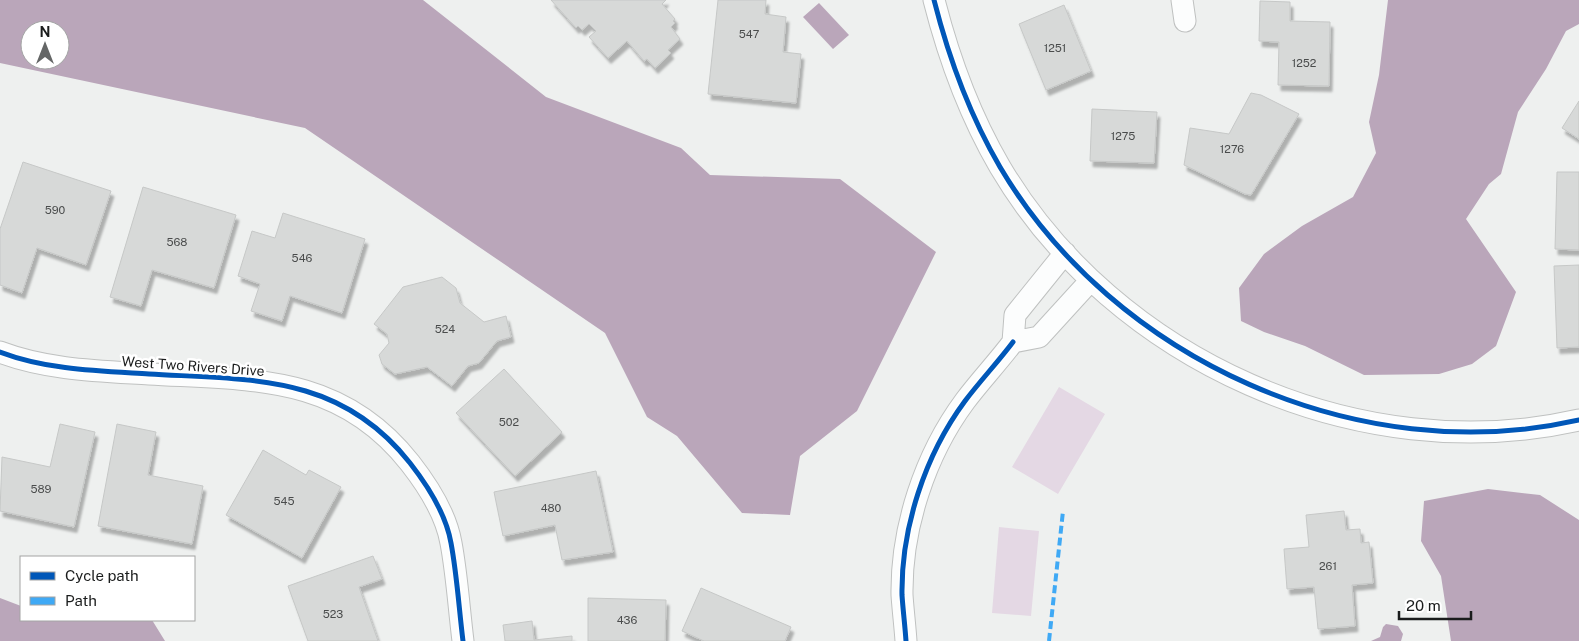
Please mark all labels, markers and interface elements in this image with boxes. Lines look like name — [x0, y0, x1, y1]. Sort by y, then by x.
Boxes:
north arrow — [20, 20, 70, 70]
text: N — [40, 24, 50, 40]
house number: 547 — [739, 28, 760, 40]
house number: 1251 — [1044, 42, 1066, 54]
house number: 1252 — [1292, 57, 1317, 69]
house number: 1275 — [1111, 130, 1135, 142]
house number: 1276 — [1220, 143, 1244, 155]
house number: 590 — [45, 204, 66, 216]
house number: 568 — [167, 236, 187, 248]
house number: 546 — [292, 252, 313, 264]
house number: 524 — [435, 323, 455, 335]
street label: West Two Rivers Drive — [121, 353, 265, 379]
house number: 502 — [499, 416, 520, 428]
house number: 589 — [31, 483, 52, 495]
house number: 545 — [274, 495, 294, 507]
house number: 480 — [541, 502, 562, 514]
legend — [20, 556, 195, 621]
house number: 261 — [1319, 560, 1337, 572]
text: Cycle path — [65, 567, 139, 584]
scale bar — [1399, 588, 1472, 620]
text: Path — [65, 592, 97, 609]
text: 20 m — [1406, 597, 1441, 614]
house number: 523 — [323, 608, 343, 620]
house number: 436 — [617, 614, 637, 626]

